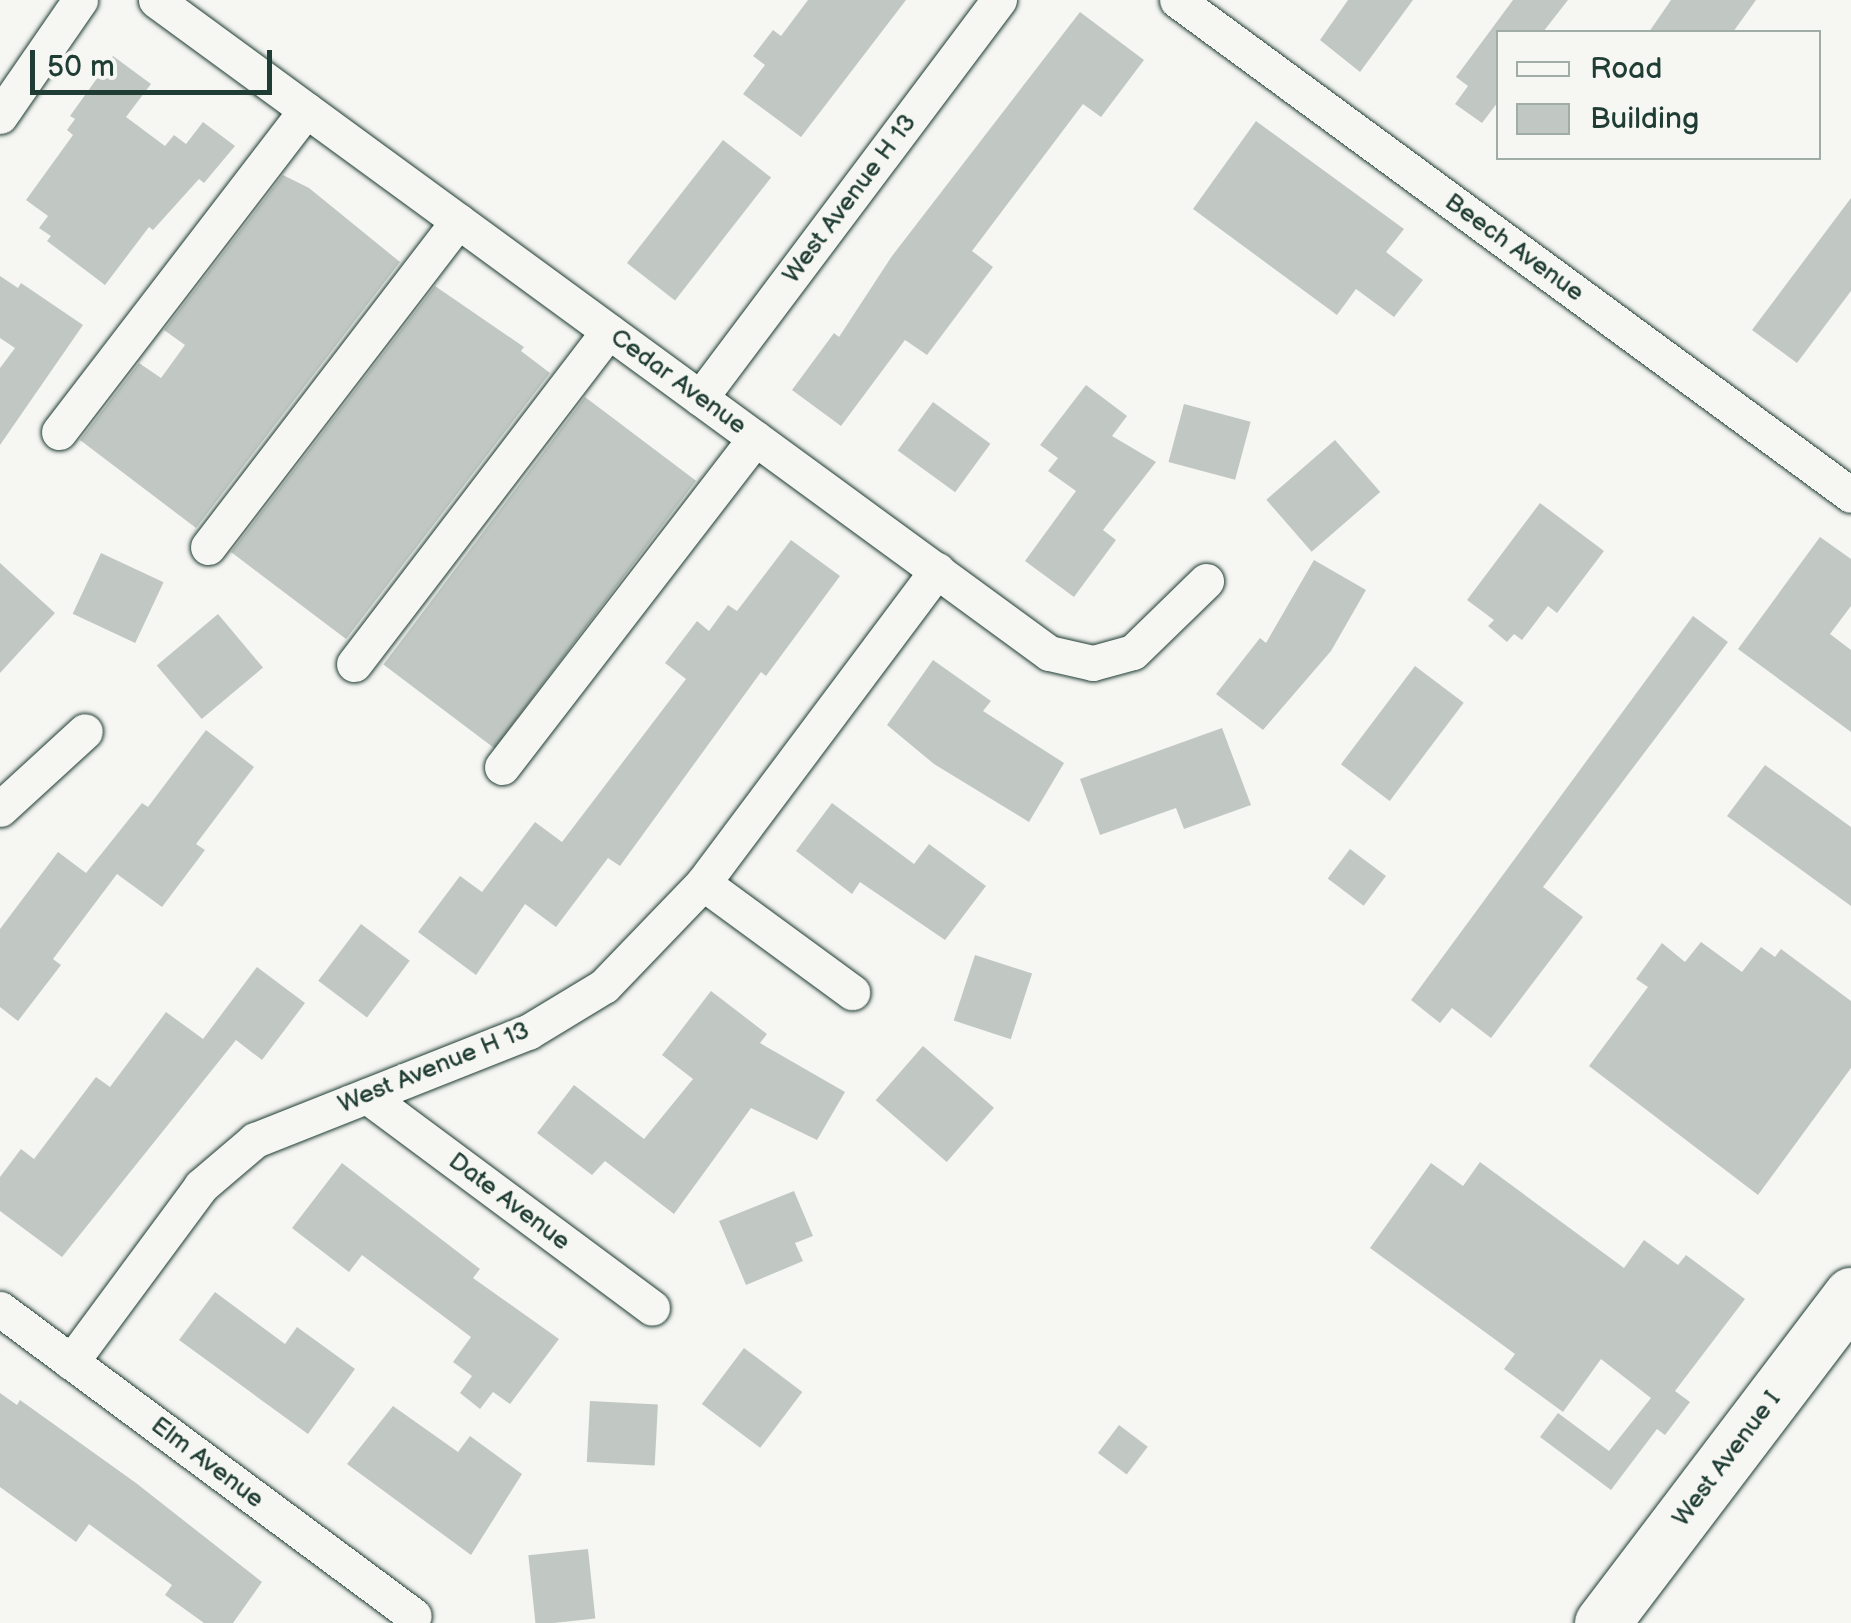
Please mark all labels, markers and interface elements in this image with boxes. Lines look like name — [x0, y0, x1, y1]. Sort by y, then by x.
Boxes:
scale bar — [35, 30, 278, 92]
legend — [1496, 30, 1821, 160]
text: 50 m — [47, 49, 115, 85]
text: Road — [1590, 51, 1663, 87]
text: Building — [1590, 101, 1699, 137]
street label: West Avenue H 13 — [777, 109, 923, 289]
street label: Beech Avenue — [1439, 188, 1589, 308]
street label: Cedar Avenue — [604, 323, 752, 441]
street label: West Avenue H 13 — [334, 1016, 534, 1120]
street label: Date Avenue — [442, 1147, 576, 1257]
street label: West Avenue I — [1666, 1386, 1788, 1532]
street label: Elm Avenue — [145, 1411, 269, 1515]

